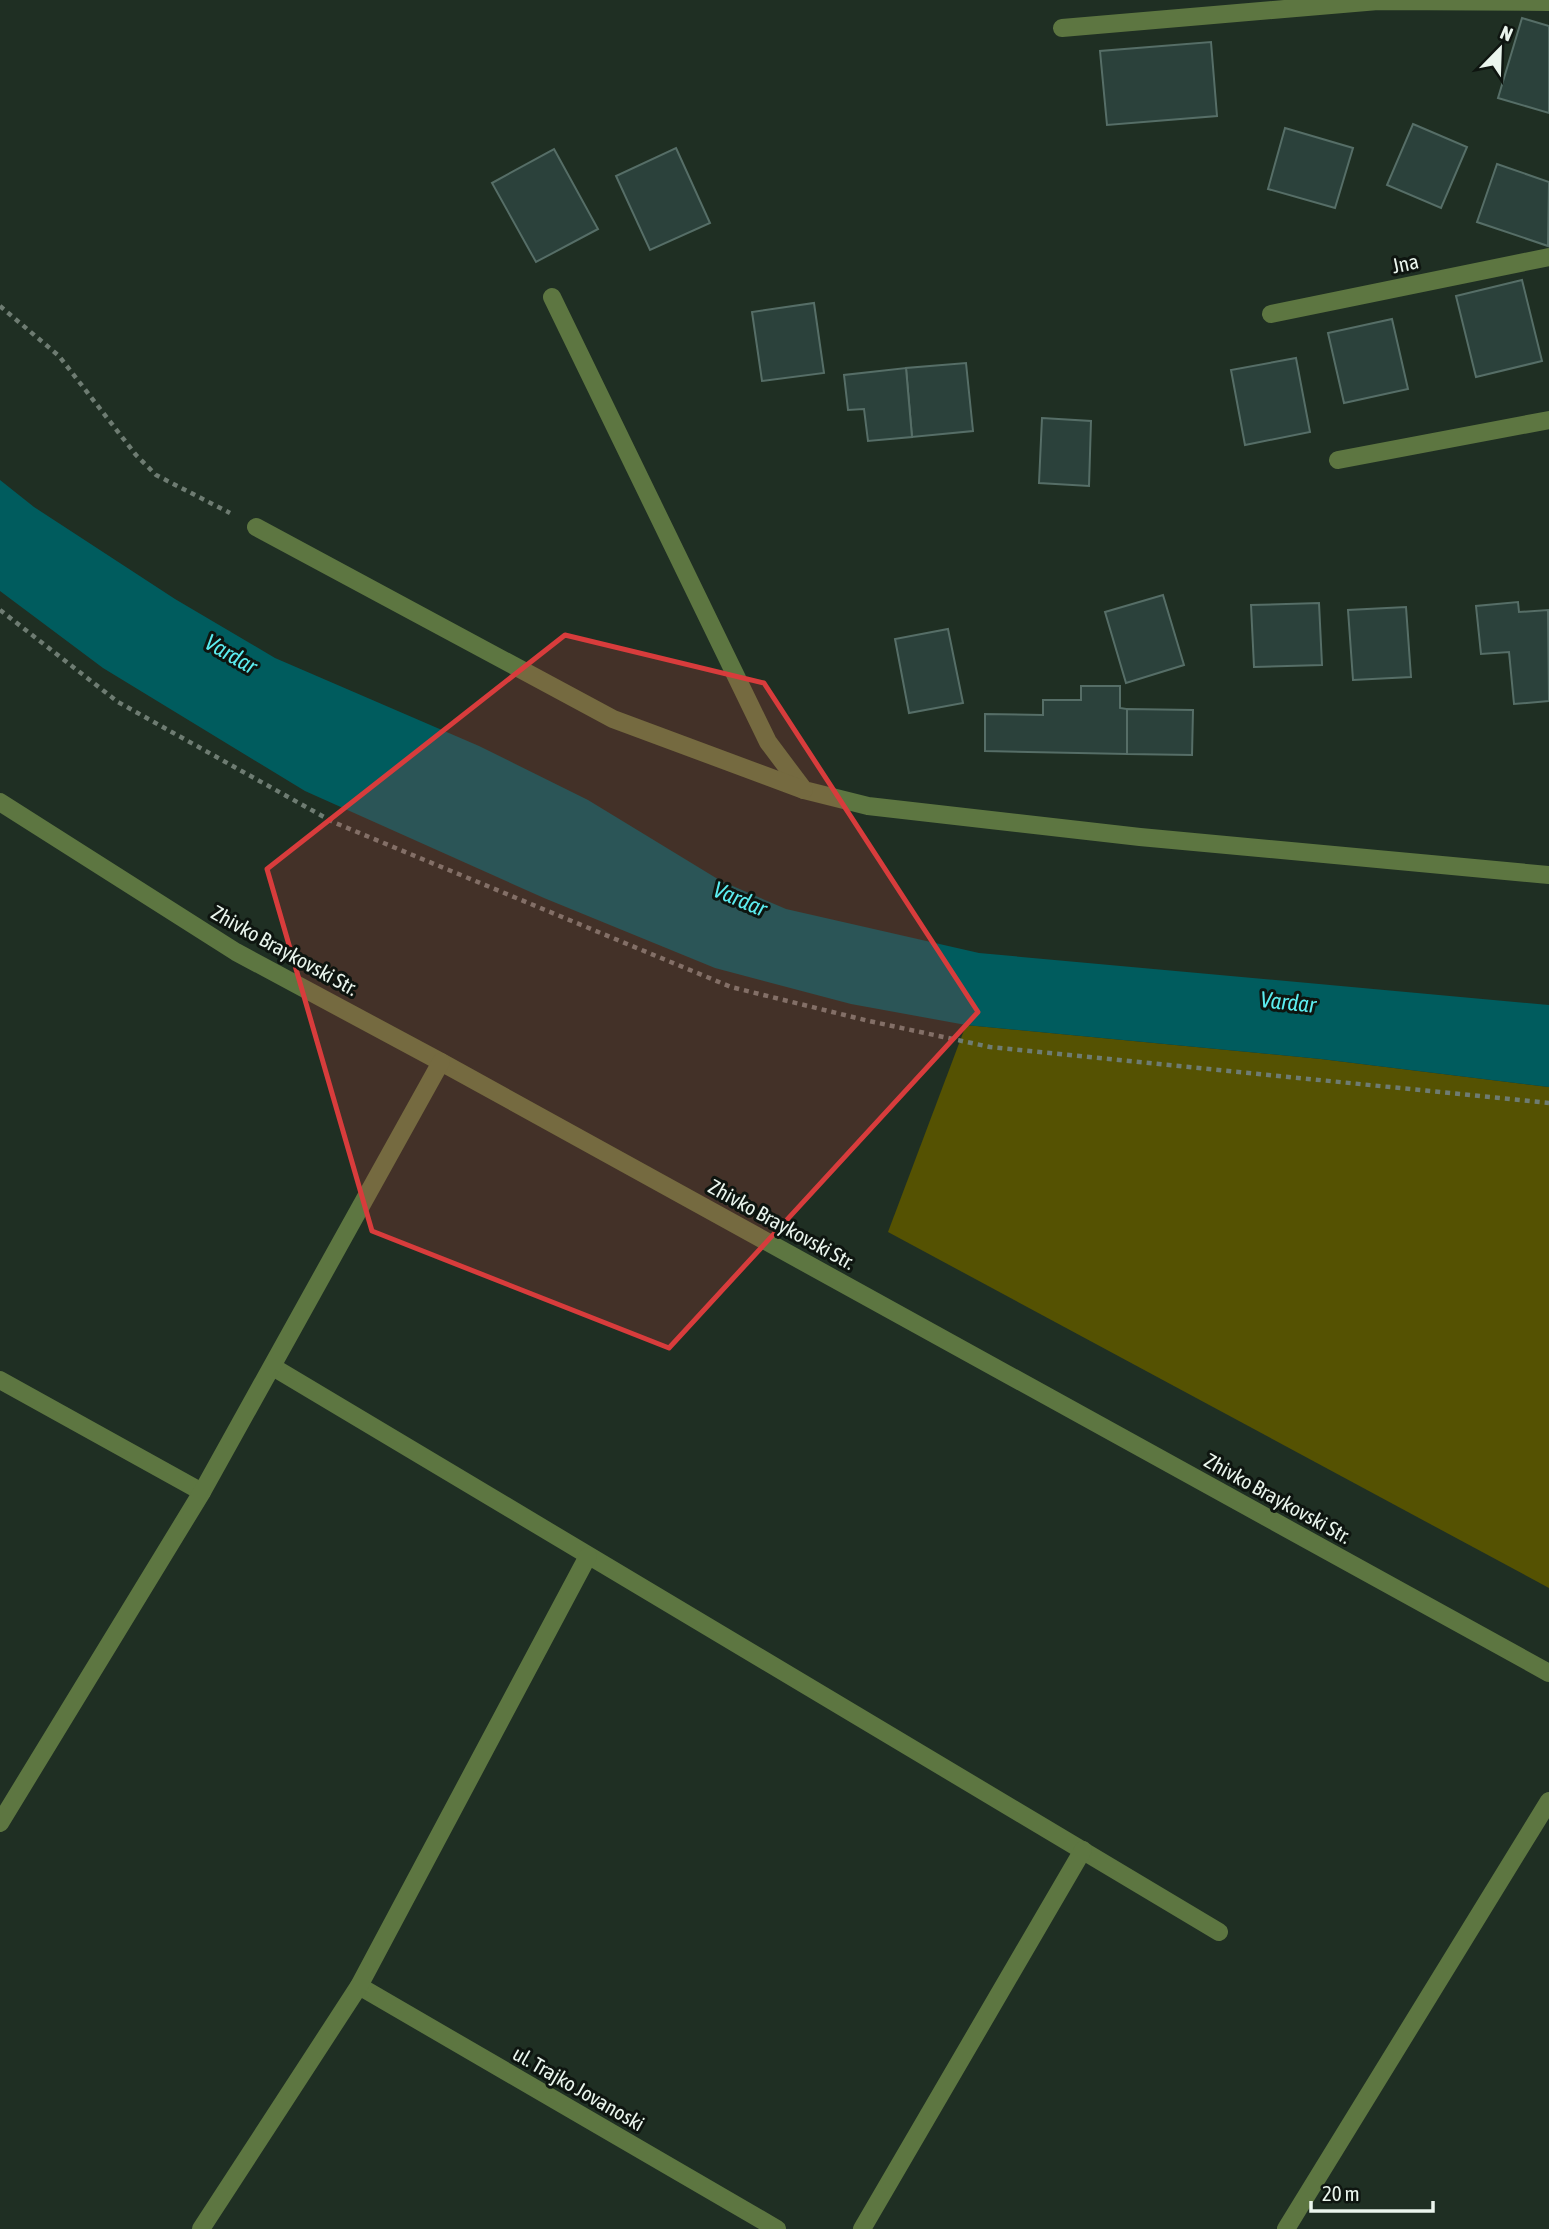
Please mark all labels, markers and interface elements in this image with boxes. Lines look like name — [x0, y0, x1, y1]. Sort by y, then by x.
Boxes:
north arrow — [1465, 14, 1535, 84]
text: N — [1497, 21, 1516, 46]
street label: Jna — [1389, 248, 1421, 278]
water label: Vardar — [200, 629, 263, 680]
water label: Vardar — [709, 876, 772, 922]
street label: Zhivko Braykovski Str. — [208, 900, 362, 1000]
water label: Vardar — [1259, 986, 1318, 1018]
street label: Zhivko Braykovski Str. — [705, 1174, 859, 1274]
street label: Zhivko Braykovski Str. — [1201, 1448, 1355, 1548]
street label: ul. Trajko Jovanoski — [509, 2041, 649, 2135]
scale bar — [1311, 2170, 1434, 2214]
text: 20 m — [1322, 2181, 1360, 2205]

